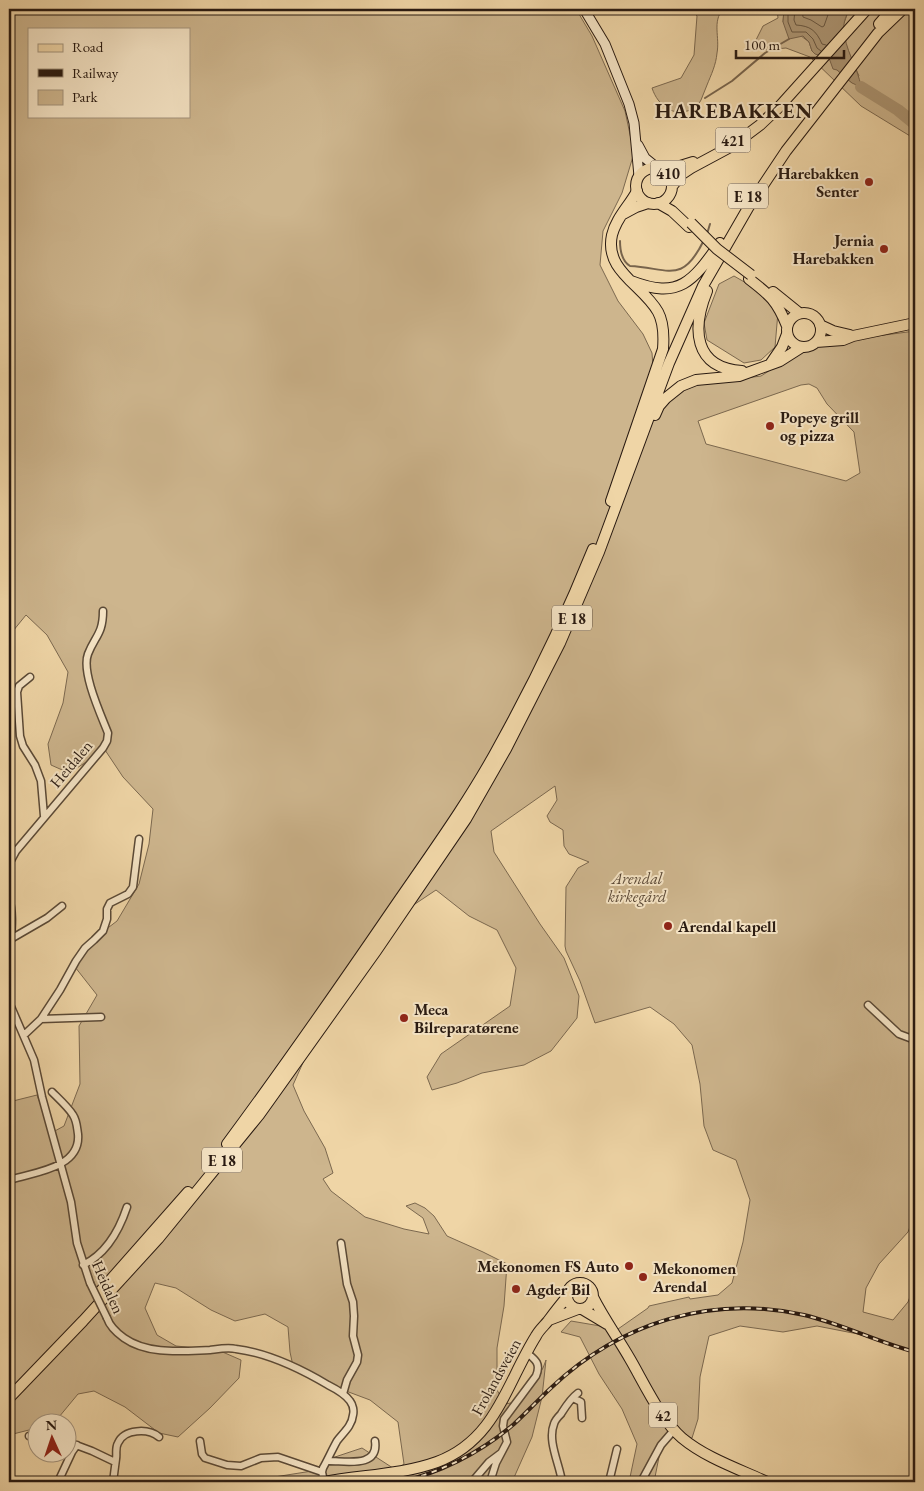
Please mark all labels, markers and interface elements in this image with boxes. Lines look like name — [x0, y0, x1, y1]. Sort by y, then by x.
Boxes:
legend — [28, 28, 190, 118]
scale bar — [736, 28, 844, 60]
text: 100 m — [744, 35, 781, 54]
text: Road — [72, 37, 104, 56]
text: Railway — [72, 63, 119, 82]
text: Park — [72, 87, 99, 106]
district label: HAREBAKKEN — [655, 97, 813, 124]
road number: 421 — [716, 128, 750, 152]
road number: 410 — [650, 160, 686, 186]
place label: Harebakken Senter — [778, 163, 859, 202]
marker: Harebakken Senter — [863, 176, 875, 188]
road number: E 18 — [728, 184, 768, 208]
place label: Jernia Harebakken — [793, 230, 875, 269]
marker: Jernia Harebakken — [878, 243, 890, 255]
place label: Popeye grill og pizza — [780, 407, 860, 446]
marker: Popeye grill og pizza — [764, 420, 776, 432]
road number: E 18 — [552, 606, 592, 630]
street label: Heidalen — [45, 735, 97, 792]
park label: Arendal kirkegård — [608, 868, 667, 907]
place label: Arendal kapell — [677, 916, 777, 937]
marker: Arendal kapell — [662, 920, 674, 932]
place label: Meca Bilreparatørene — [414, 999, 519, 1038]
marker: Meca Bilreparatørene — [398, 1012, 410, 1024]
road number: E 18 — [202, 1148, 242, 1172]
place label: Mekonomen FS Auto — [477, 1256, 619, 1277]
street label: Heidalen — [87, 1257, 129, 1317]
place label: Mekonomen Arendal — [652, 1258, 736, 1297]
marker: Mekonomen FS Auto — [623, 1260, 635, 1272]
marker: Mekonomen Arendal — [637, 1271, 649, 1283]
place label: Agder Bil — [525, 1279, 591, 1300]
marker: Agder Bil — [510, 1283, 522, 1295]
street label: Frolandsveien — [466, 1334, 526, 1419]
road number: 42 — [649, 1402, 677, 1428]
north arrow — [28, 1414, 78, 1464]
text: N — [45, 1416, 58, 1434]

